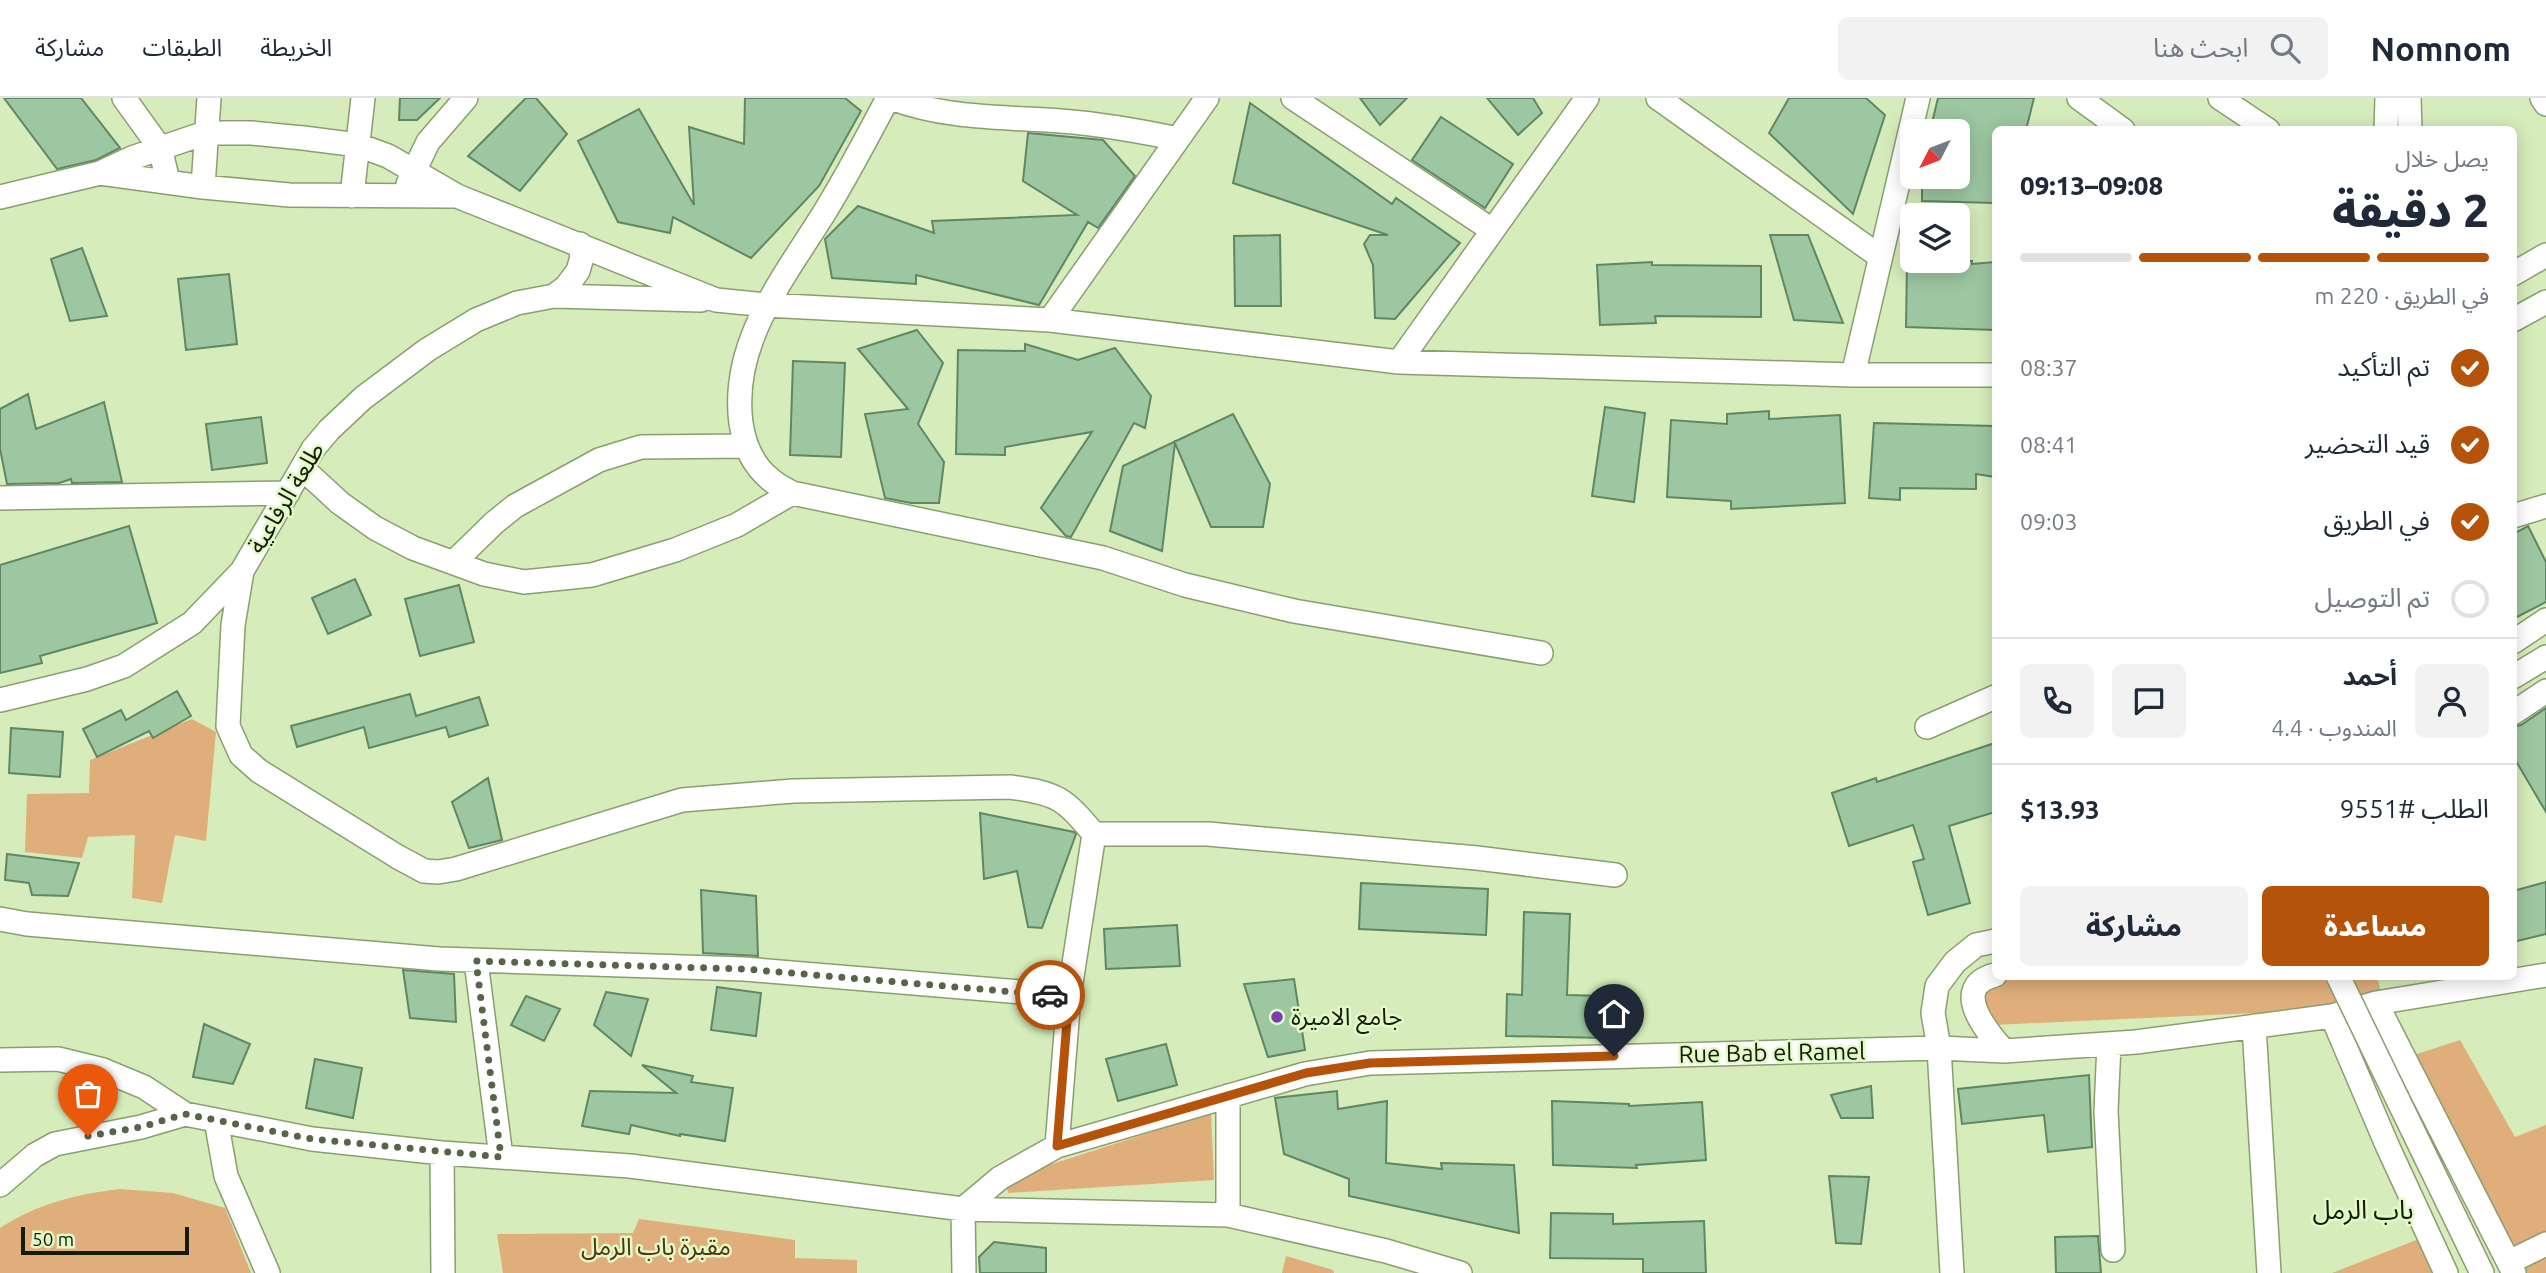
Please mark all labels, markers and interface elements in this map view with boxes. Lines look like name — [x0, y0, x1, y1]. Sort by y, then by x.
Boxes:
search box — [1838, 17, 2328, 80]
icon: search — [2266, 29, 2304, 67]
text: Nomnom — [2370, 30, 2511, 67]
text: ابحث هنا — [2153, 33, 2248, 62]
text: مشاركة — [35, 34, 104, 61]
text: الطبقات — [142, 34, 222, 61]
text: الخريطة — [260, 34, 332, 61]
north arrow — [1900, 119, 1970, 189]
map controls — [1900, 119, 1970, 273]
text: يصل خلال — [2395, 146, 2489, 171]
text: 09:08–09:13 — [2020, 171, 2163, 200]
text: 2 دقيقة — [2332, 184, 2489, 236]
button: layers — [1900, 203, 1970, 273]
text: في الطريق · 220 m — [2315, 283, 2489, 308]
icon: check — [2451, 349, 2489, 387]
text: تم التأكيد — [2337, 352, 2430, 381]
text: 08:37 — [2020, 355, 2078, 380]
icon: check — [2451, 426, 2489, 464]
text: قيد التحضير — [2305, 429, 2430, 458]
text: 08:41 — [2020, 432, 2078, 457]
street label: طلعة الرفاعية — [242, 438, 330, 558]
icon: check — [2451, 503, 2489, 541]
text: في الطريق — [2324, 506, 2430, 535]
text: 09:03 — [2020, 509, 2078, 534]
text: تم التوصيل — [2315, 583, 2430, 612]
text: أحمد — [2343, 661, 2397, 690]
button: phone — [2020, 664, 2094, 738]
button: chat — [2112, 664, 2186, 738]
button: person — [2415, 664, 2489, 738]
text: المندوب · 4.4 — [2271, 715, 2397, 740]
text: الطلب #9551 — [2340, 794, 2489, 823]
text: $13.93 — [2020, 795, 2100, 824]
button: مشاركة — [2020, 886, 2248, 966]
button: مساعدة — [2262, 886, 2489, 966]
courier — [1015, 960, 1085, 1030]
icon: car — [1031, 976, 1069, 1014]
pin — [1584, 984, 1644, 1056]
icon: home — [1595, 995, 1633, 1033]
place label: جامع الاميرة — [1291, 1003, 1402, 1034]
marker: جامع الاميرة — [1269, 1009, 1285, 1025]
street label: Rue Bab el Ramel — [1678, 1037, 1866, 1068]
pin — [58, 1064, 118, 1136]
icon: bag — [69, 1075, 107, 1113]
district label: باب الرمل — [2312, 1195, 2414, 1225]
scale bar — [21, 1224, 189, 1256]
text: 50 m — [32, 1228, 74, 1250]
park label: مقبرة باب الرمل — [581, 1233, 731, 1261]

